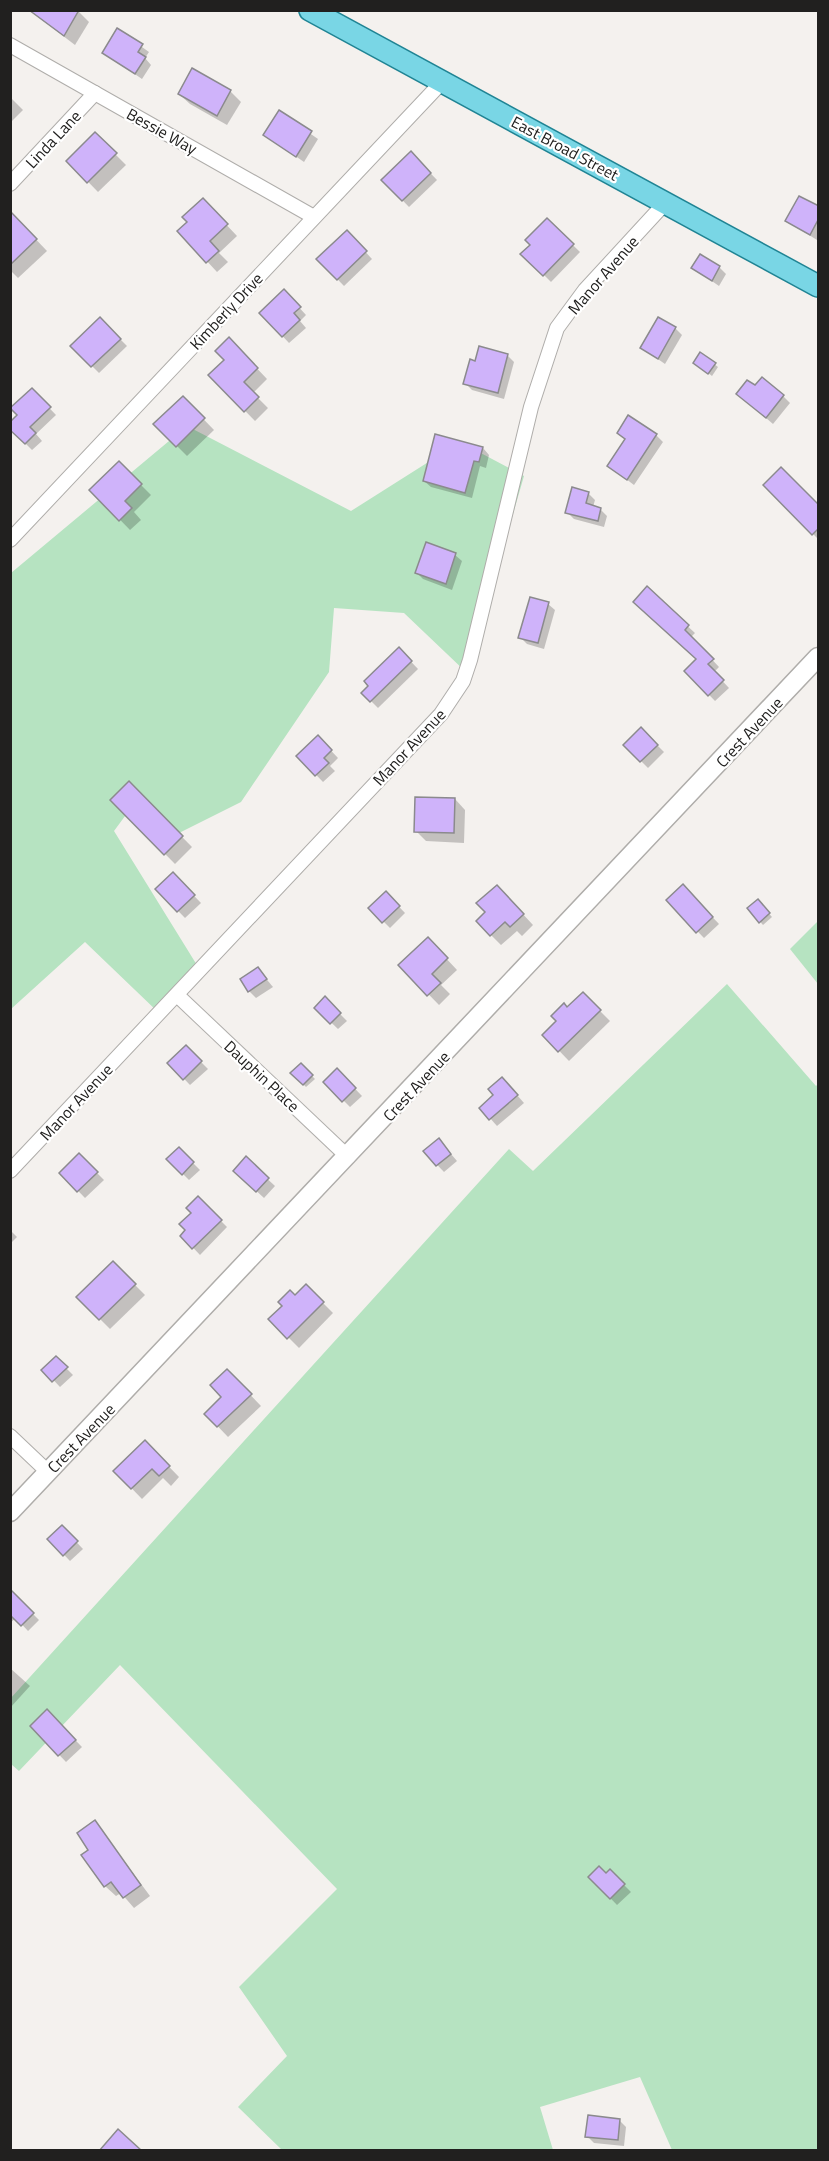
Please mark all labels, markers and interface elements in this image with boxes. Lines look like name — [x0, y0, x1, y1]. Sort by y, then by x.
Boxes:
street label: Bessie Way — [122, 102, 202, 160]
street label: Linda Lane — [20, 104, 86, 174]
street label: East Broad Street — [507, 110, 623, 187]
street label: Manor Avenue — [562, 230, 644, 320]
street label: Kimberly Drive — [184, 267, 268, 355]
street label: Crest Avenue — [710, 691, 788, 773]
street label: Manor Avenue — [367, 703, 451, 791]
street label: Dauphin Place — [219, 1035, 305, 1117]
street label: Crest Avenue — [377, 1045, 455, 1127]
street label: Manor Avenue — [34, 1058, 118, 1146]
street label: Crest Avenue — [42, 1398, 120, 1478]

